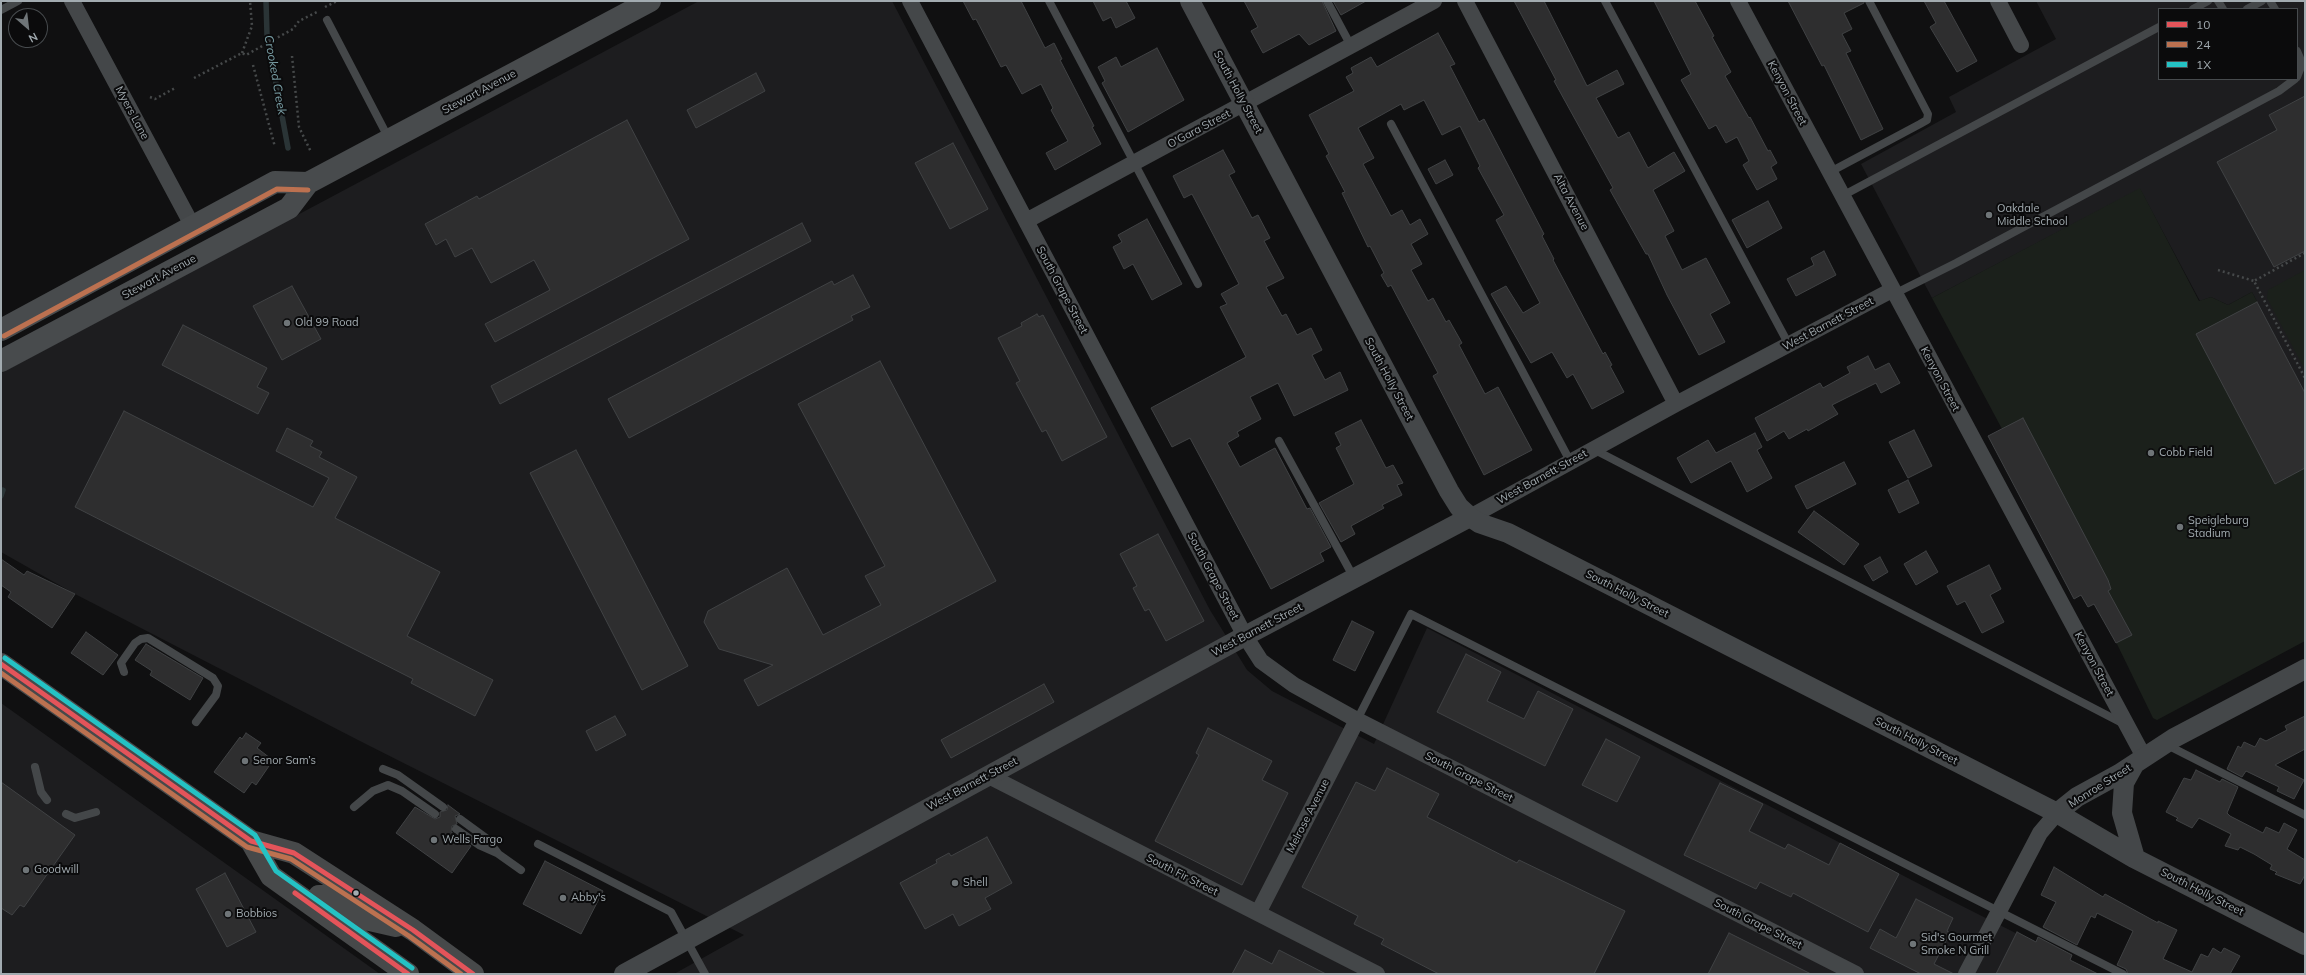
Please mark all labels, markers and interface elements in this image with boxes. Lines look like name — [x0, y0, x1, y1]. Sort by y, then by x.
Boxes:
north arrow — [8, 8, 48, 48]
legend — [2158, 8, 2298, 80]
text: 10 — [2196, 17, 2210, 32]
text: N — [26, 30, 40, 46]
water label: Crooked Creek — [261, 34, 289, 116]
text: 24 — [2196, 37, 2210, 52]
street label: South Holly Street — [1211, 48, 1265, 136]
text: 1X — [2196, 57, 2211, 72]
street label: Kenyon Street — [1765, 59, 1809, 127]
street label: Stewart Avenue — [440, 67, 518, 117]
street label: Myers Lane — [112, 84, 152, 142]
street label: O'Gara Street — [1165, 107, 1233, 151]
street label: Alta Avenue — [1551, 171, 1591, 233]
place label: Oakdale Middle School — [1997, 202, 2068, 228]
marker: Oakdale Middle School — [1984, 210, 1994, 220]
street label: South Grape Street — [1033, 244, 1091, 336]
street label: Stewart Avenue — [120, 252, 198, 302]
street label: West Barnett Street — [1780, 294, 1876, 354]
place label: Old 99 Road — [295, 316, 359, 330]
marker: Old 99 Road — [282, 318, 292, 328]
street label: South Holly Street — [1362, 335, 1416, 423]
street label: Kenyon Street — [1918, 345, 1962, 413]
place label: Cobb Field — [2159, 446, 2212, 460]
street label: West Barnett Street — [1495, 447, 1589, 507]
marker: Cobb Field — [2146, 448, 2156, 458]
place label: Speigleburg Stadium — [2188, 514, 2249, 540]
marker: Speigleburg Stadium — [2175, 522, 2185, 532]
street label: South Grape Street — [1184, 530, 1242, 622]
street label: South Holly Street — [1583, 567, 1671, 621]
street label: West Barnett Street — [1209, 600, 1305, 660]
street label: Kenyon Street — [2072, 630, 2116, 698]
street label: South Holly Street — [1872, 714, 1960, 768]
street label: South Grape Street — [1423, 749, 1515, 805]
place label: Senor Sam’s — [253, 754, 316, 768]
street label: West Barnett Street — [924, 754, 1020, 814]
marker: Senor Sam’s — [240, 756, 250, 766]
street label: Monroe Street — [2066, 761, 2134, 811]
street label: Melrose Avenue — [1284, 777, 1332, 855]
place label: Wells Fargo — [442, 833, 503, 847]
marker: Wells Fargo — [429, 835, 439, 845]
street label: South Fir Street — [1144, 851, 1220, 899]
place label: Goodwill — [34, 863, 79, 877]
marker: Goodwill — [21, 865, 31, 875]
street label: South Holly Street — [2158, 865, 2246, 919]
place label: Shell — [963, 876, 988, 890]
marker: Shell — [950, 878, 960, 888]
unlabelled marker — [351, 888, 361, 898]
place label: Abby's — [571, 891, 606, 905]
marker: Abby's — [558, 893, 568, 903]
street label: South Grape Street — [1712, 896, 1804, 952]
place label: Bobbios — [236, 907, 277, 921]
marker: Bobbios — [223, 909, 233, 919]
place label: Sid's Gourmet Smoke N Grill — [1921, 931, 1992, 957]
marker: Sid's Gourmet Smoke N Grill — [1908, 939, 1918, 949]

